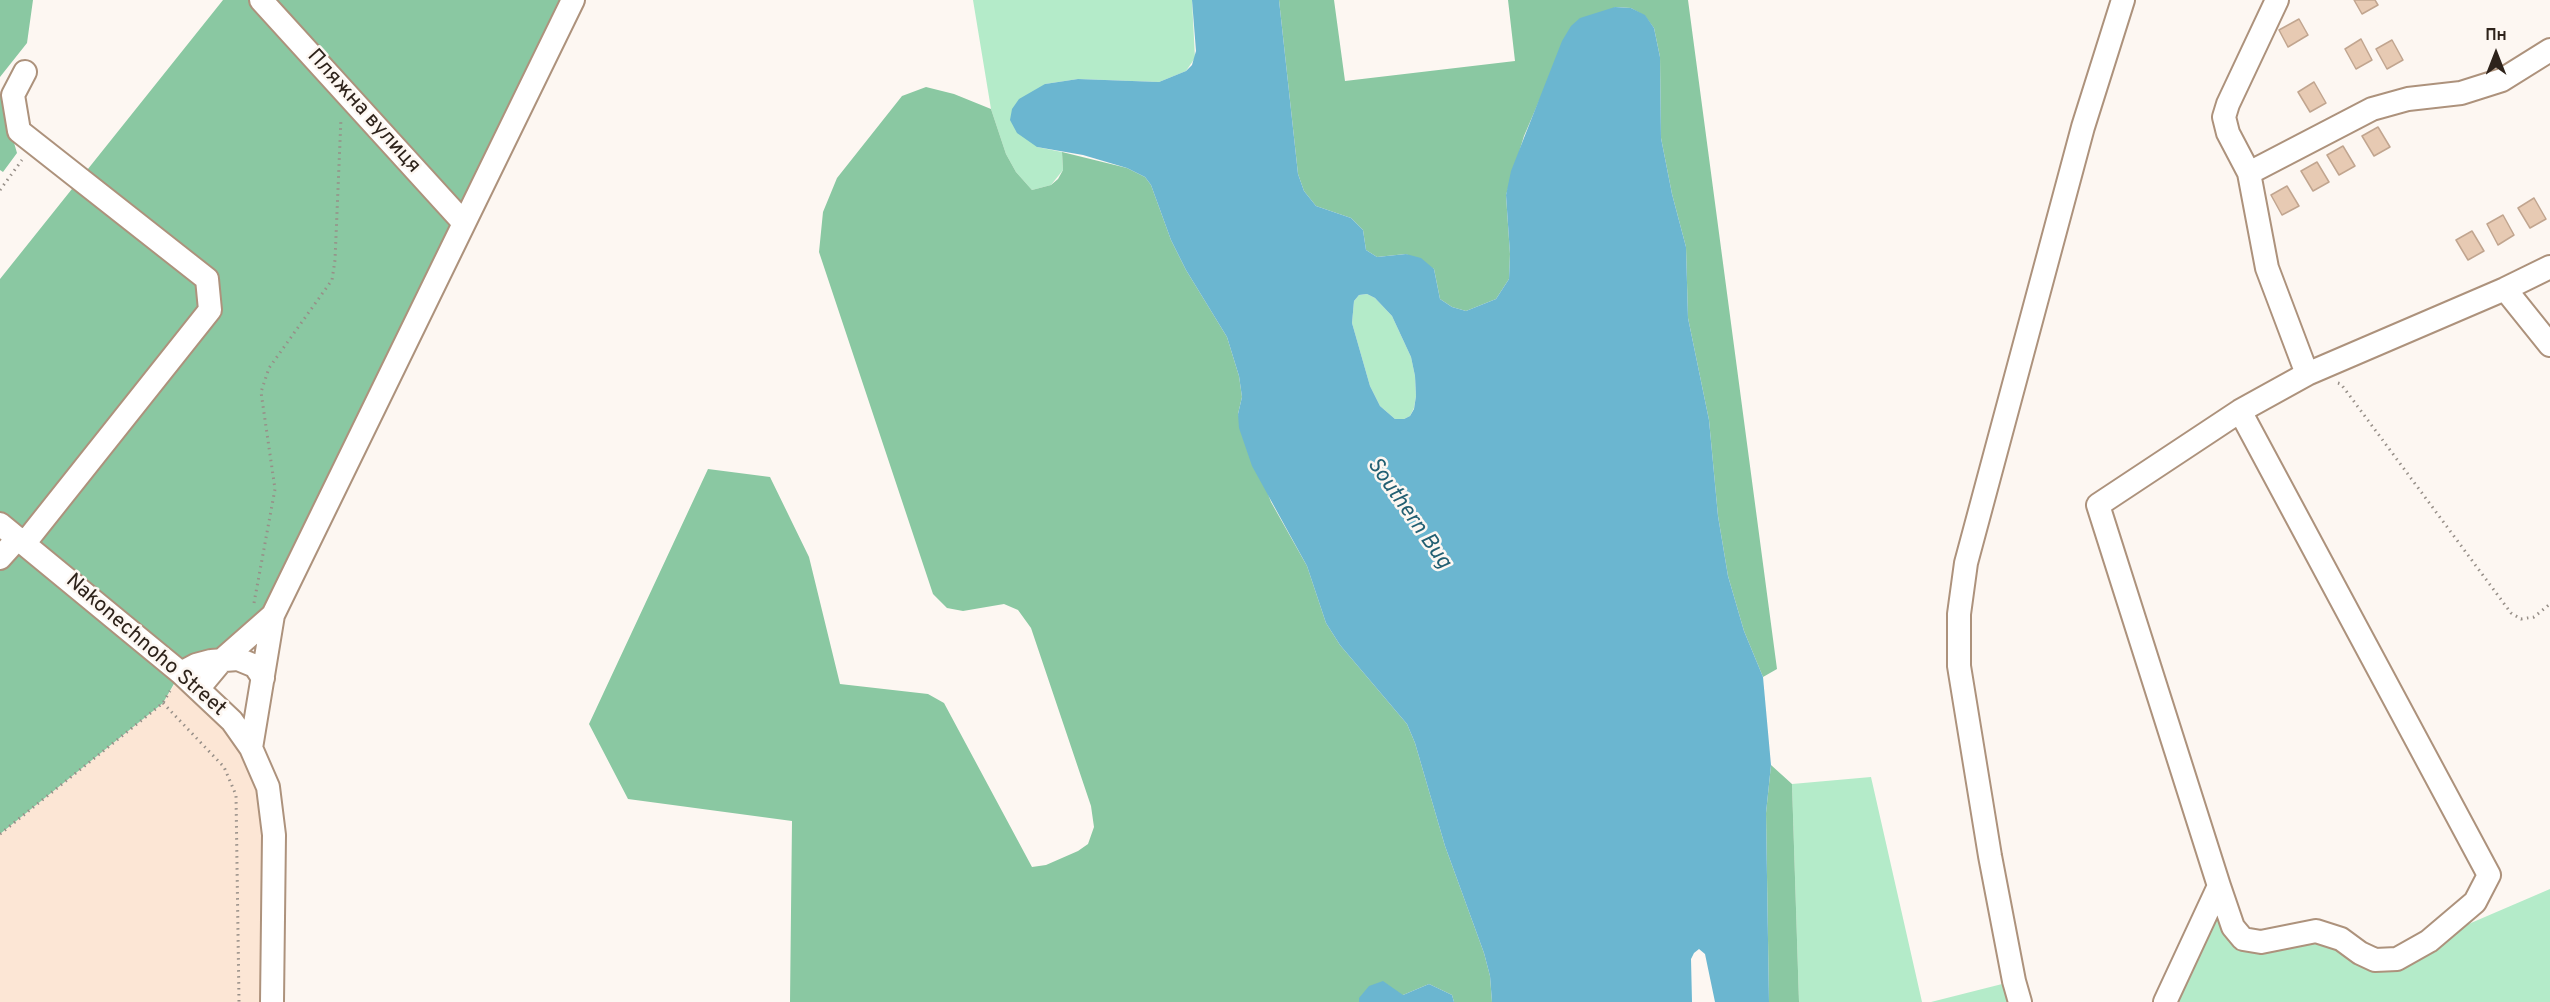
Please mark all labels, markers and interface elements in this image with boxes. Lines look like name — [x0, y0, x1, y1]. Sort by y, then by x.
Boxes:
north arrow — [2466, 24, 2526, 84]
text: Пн — [2485, 26, 2507, 46]
street label: Пляжна вулиця — [301, 45, 425, 179]
water label: Southern Bug — [1360, 453, 1456, 575]
street label: Nakonechnoho Street — [60, 569, 230, 723]

